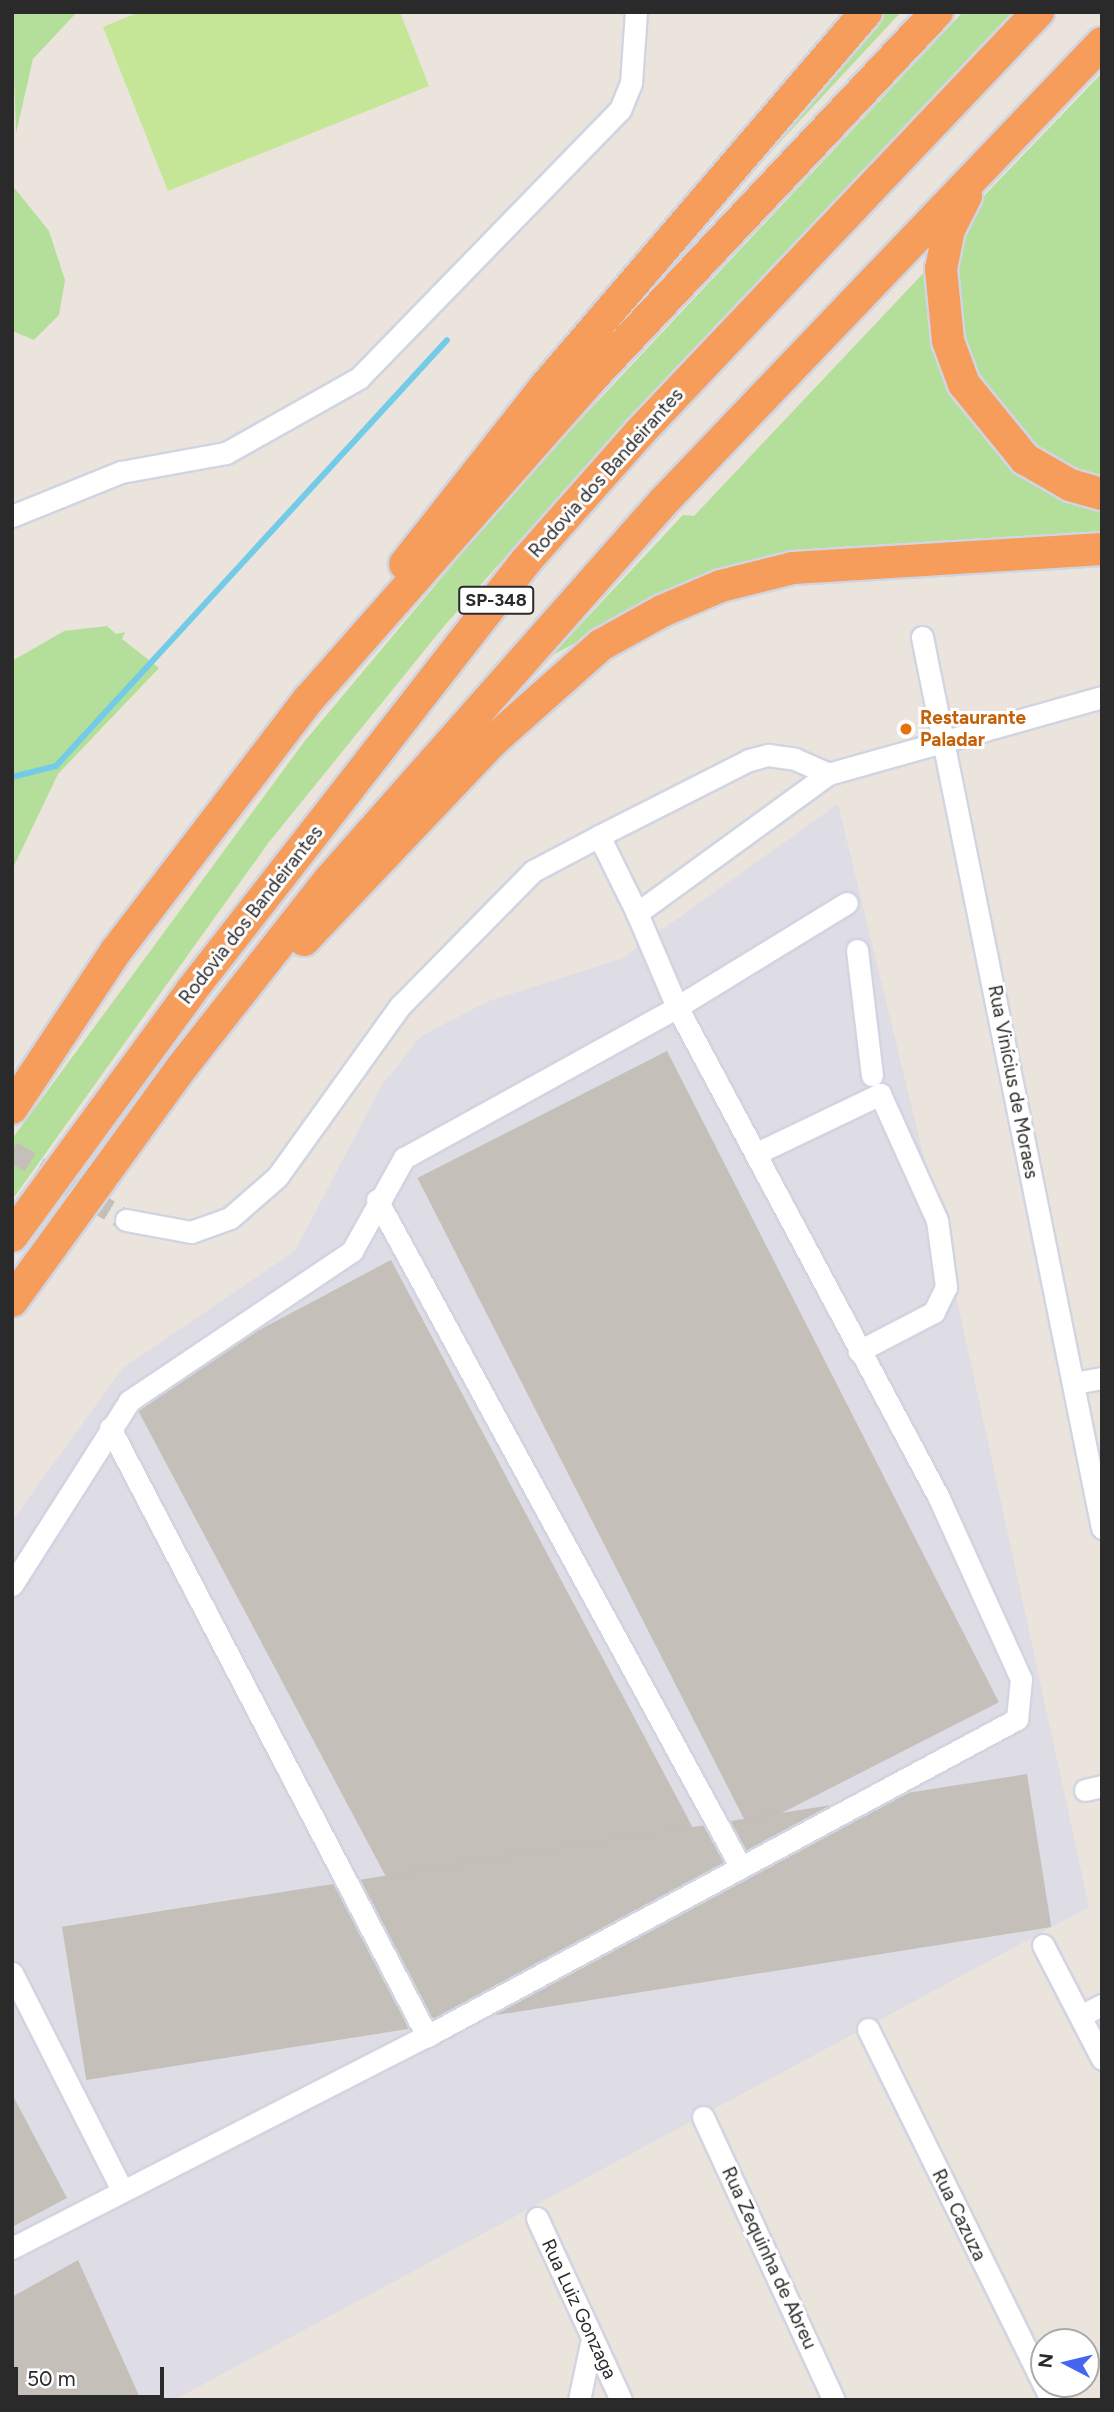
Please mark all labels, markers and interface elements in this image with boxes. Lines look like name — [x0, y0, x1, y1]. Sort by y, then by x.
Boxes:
street label: Rodovia dos Bandeirantes — [524, 384, 688, 562]
road number: SP-348 — [458, 586, 534, 614]
place label: Restaurante Paladar — [920, 707, 1026, 751]
marker: Restaurante Paladar — [898, 721, 914, 737]
street label: Rodovia dos Bandeirantes — [174, 821, 328, 1009]
street label: Rua Vinícius de Moraes — [983, 983, 1043, 1181]
street label: Rua Zequinha de Abreu — [717, 2163, 821, 2353]
street label: Rua Cazuza — [927, 2165, 991, 2265]
street label: Rua Luiz Gonzaga — [537, 2235, 621, 2383]
north arrow — [1030, 2328, 1100, 2398]
scale bar — [18, 2352, 168, 2396]
text: N — [1033, 2352, 1058, 2369]
text: 50 m — [27, 2366, 76, 2391]

